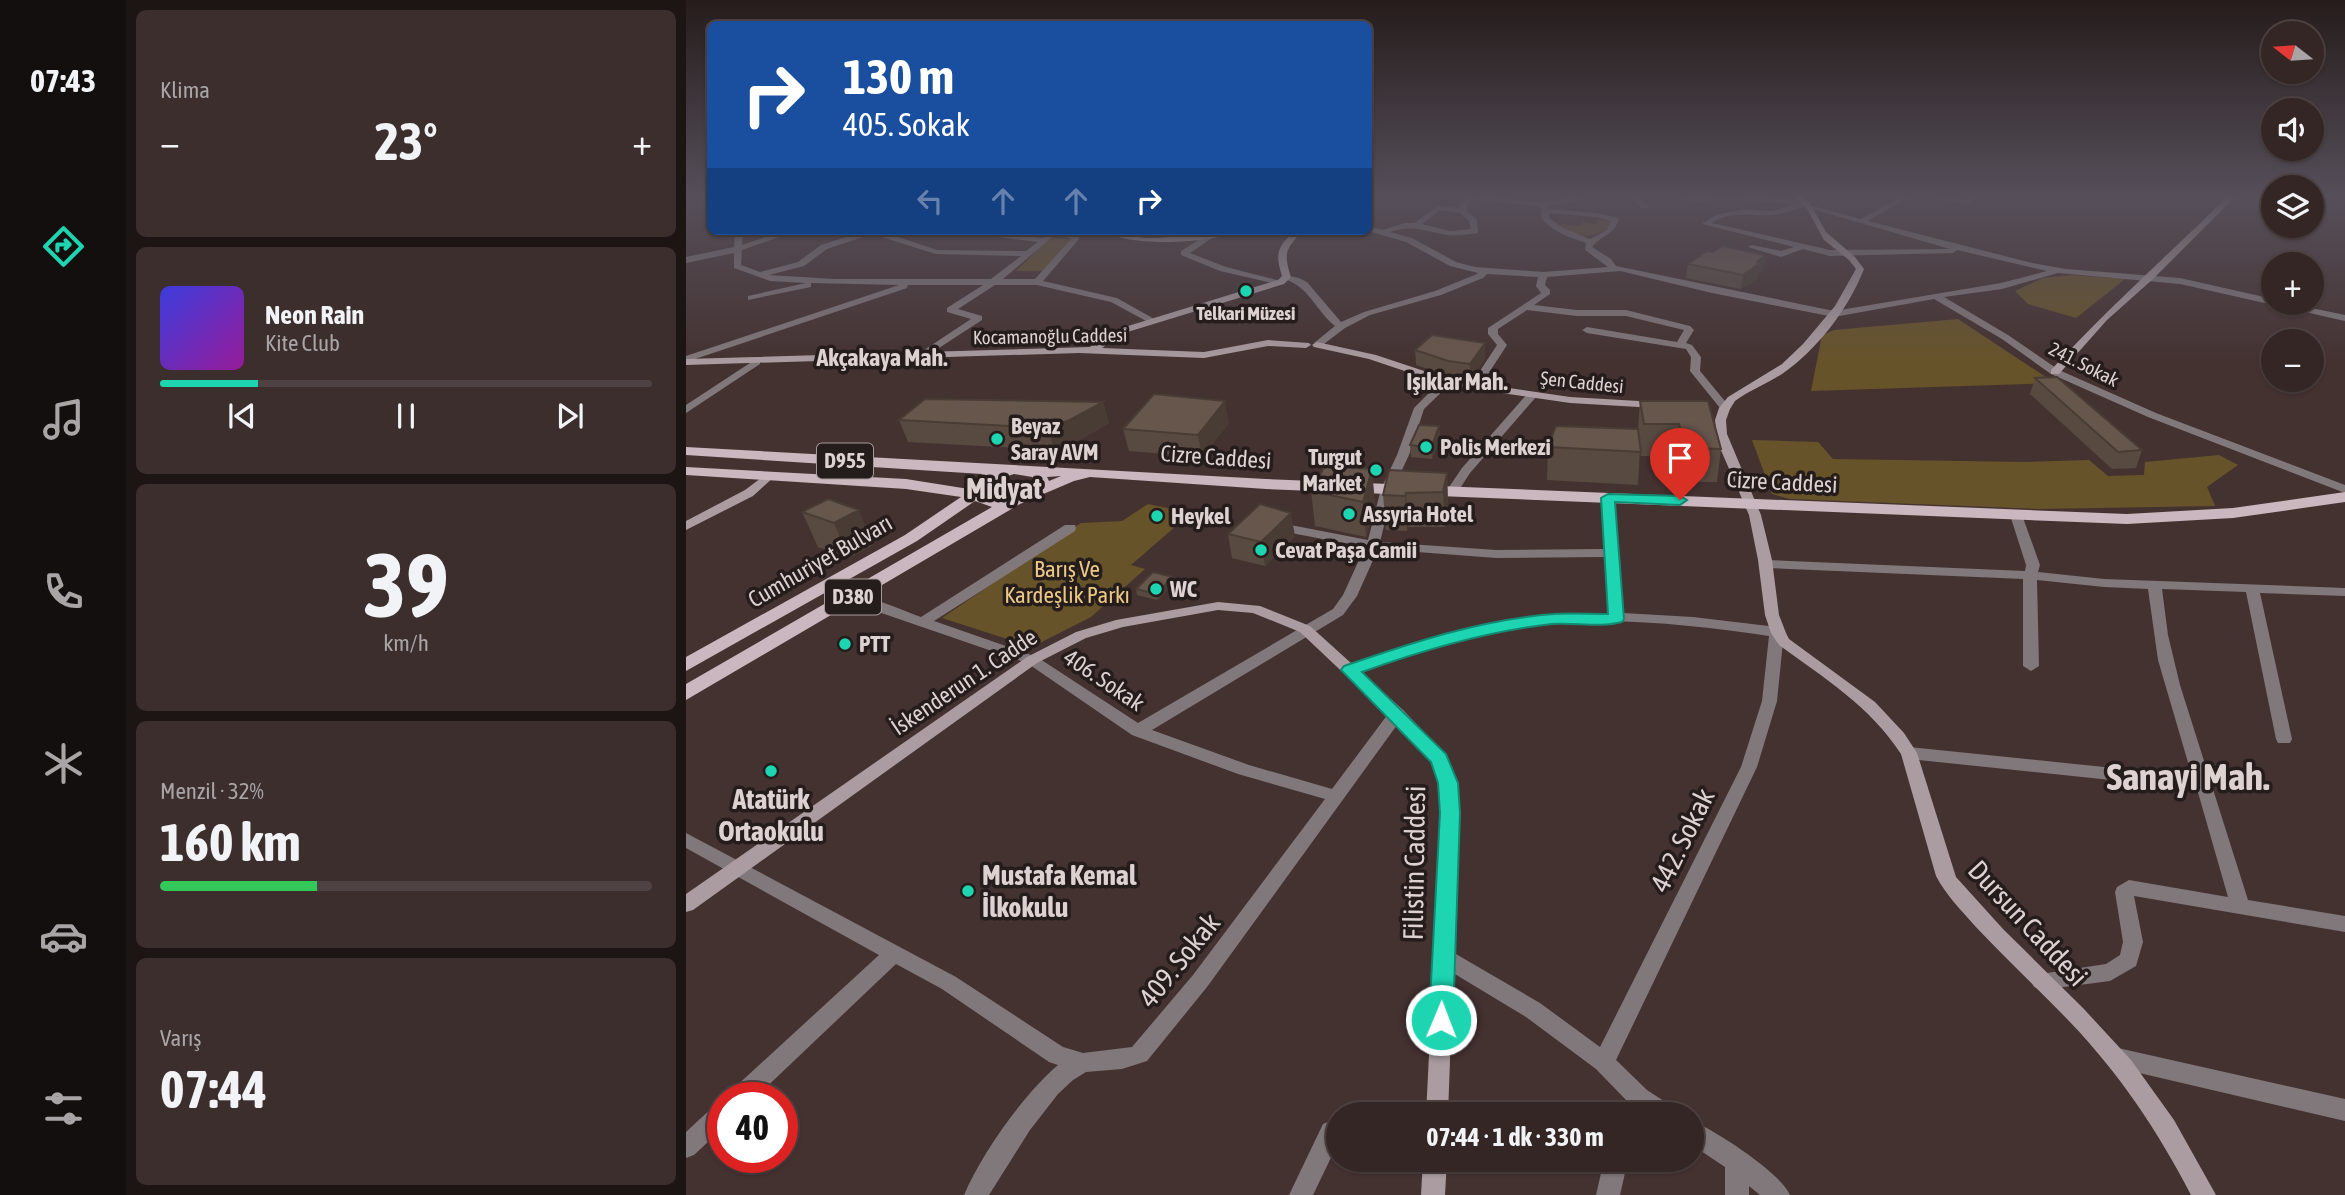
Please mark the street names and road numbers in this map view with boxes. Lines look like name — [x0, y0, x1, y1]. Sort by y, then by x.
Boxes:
street label: Kocamanoğlu Caddesi — [973, 324, 1127, 348]
street label: 241. Sokak — [2045, 337, 2123, 391]
street label: Şen Caddesi — [1539, 367, 1625, 397]
street label: Cizre Caddesi — [1160, 440, 1272, 474]
road number: D955 — [817, 444, 873, 478]
street label: Cizre Caddesi — [1726, 466, 1838, 498]
street label: Cumhuriyet Bulvarı — [743, 509, 897, 613]
road number: D380 — [825, 580, 881, 614]
street label: İskenderun 1. Cadde — [886, 624, 1042, 740]
street label: 406. Sokak — [1059, 644, 1149, 716]
street label: 442. Sokak — [1643, 783, 1721, 897]
street label: Filistin Caddesi — [1397, 785, 1431, 941]
street label: Dursun Caddesi — [1962, 854, 2094, 992]
street label: 409. Sokak — [1132, 907, 1226, 1013]

